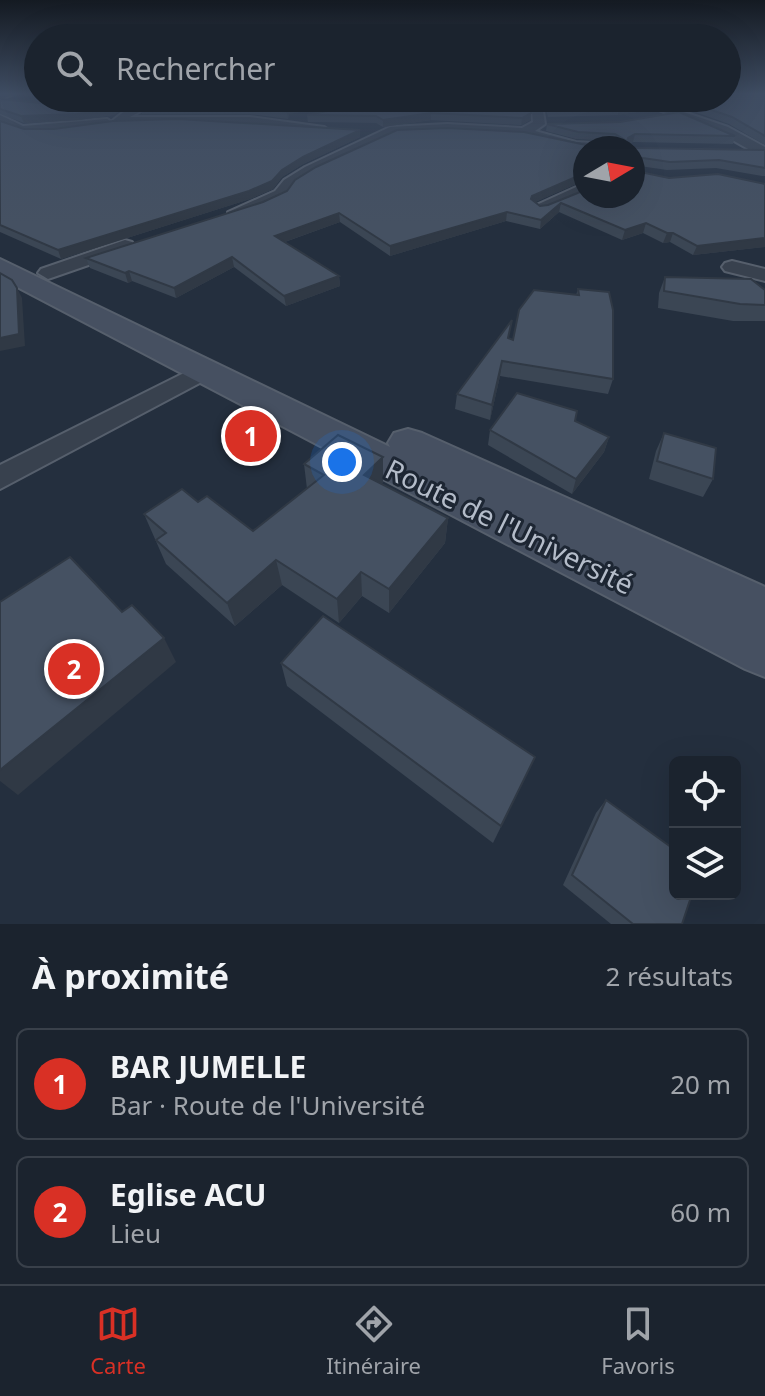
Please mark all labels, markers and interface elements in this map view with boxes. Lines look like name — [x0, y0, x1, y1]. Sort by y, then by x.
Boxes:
search box — [24, 24, 741, 112]
icon: search — [52, 46, 96, 90]
text: Rechercher — [116, 48, 275, 89]
north arrow — [573, 136, 645, 208]
pin: 1 — [225, 406, 277, 466]
your location — [322, 442, 362, 482]
street label: Route de l'Université — [380, 449, 640, 603]
pin: 2 — [48, 639, 100, 699]
map controls — [669, 756, 741, 900]
button: locate — [669, 756, 741, 828]
button: layers — [669, 828, 741, 900]
text: À proximité — [32, 953, 229, 999]
text: 2 résultats — [605, 958, 733, 994]
text: BAR JUMELLE — [110, 1046, 306, 1087]
text: 1 — [53, 1066, 67, 1102]
text: 20 m — [670, 1066, 731, 1102]
text: Bar · Route de l'Université — [110, 1087, 425, 1123]
text: Eglise ACU — [110, 1174, 267, 1215]
text: 2 — [53, 1194, 67, 1230]
text: 60 m — [670, 1194, 731, 1230]
text: Lieu — [110, 1215, 161, 1251]
tab: Carte — [90, 1302, 146, 1380]
tab: Itinéraire — [326, 1302, 421, 1380]
tab: Favoris — [601, 1302, 675, 1380]

